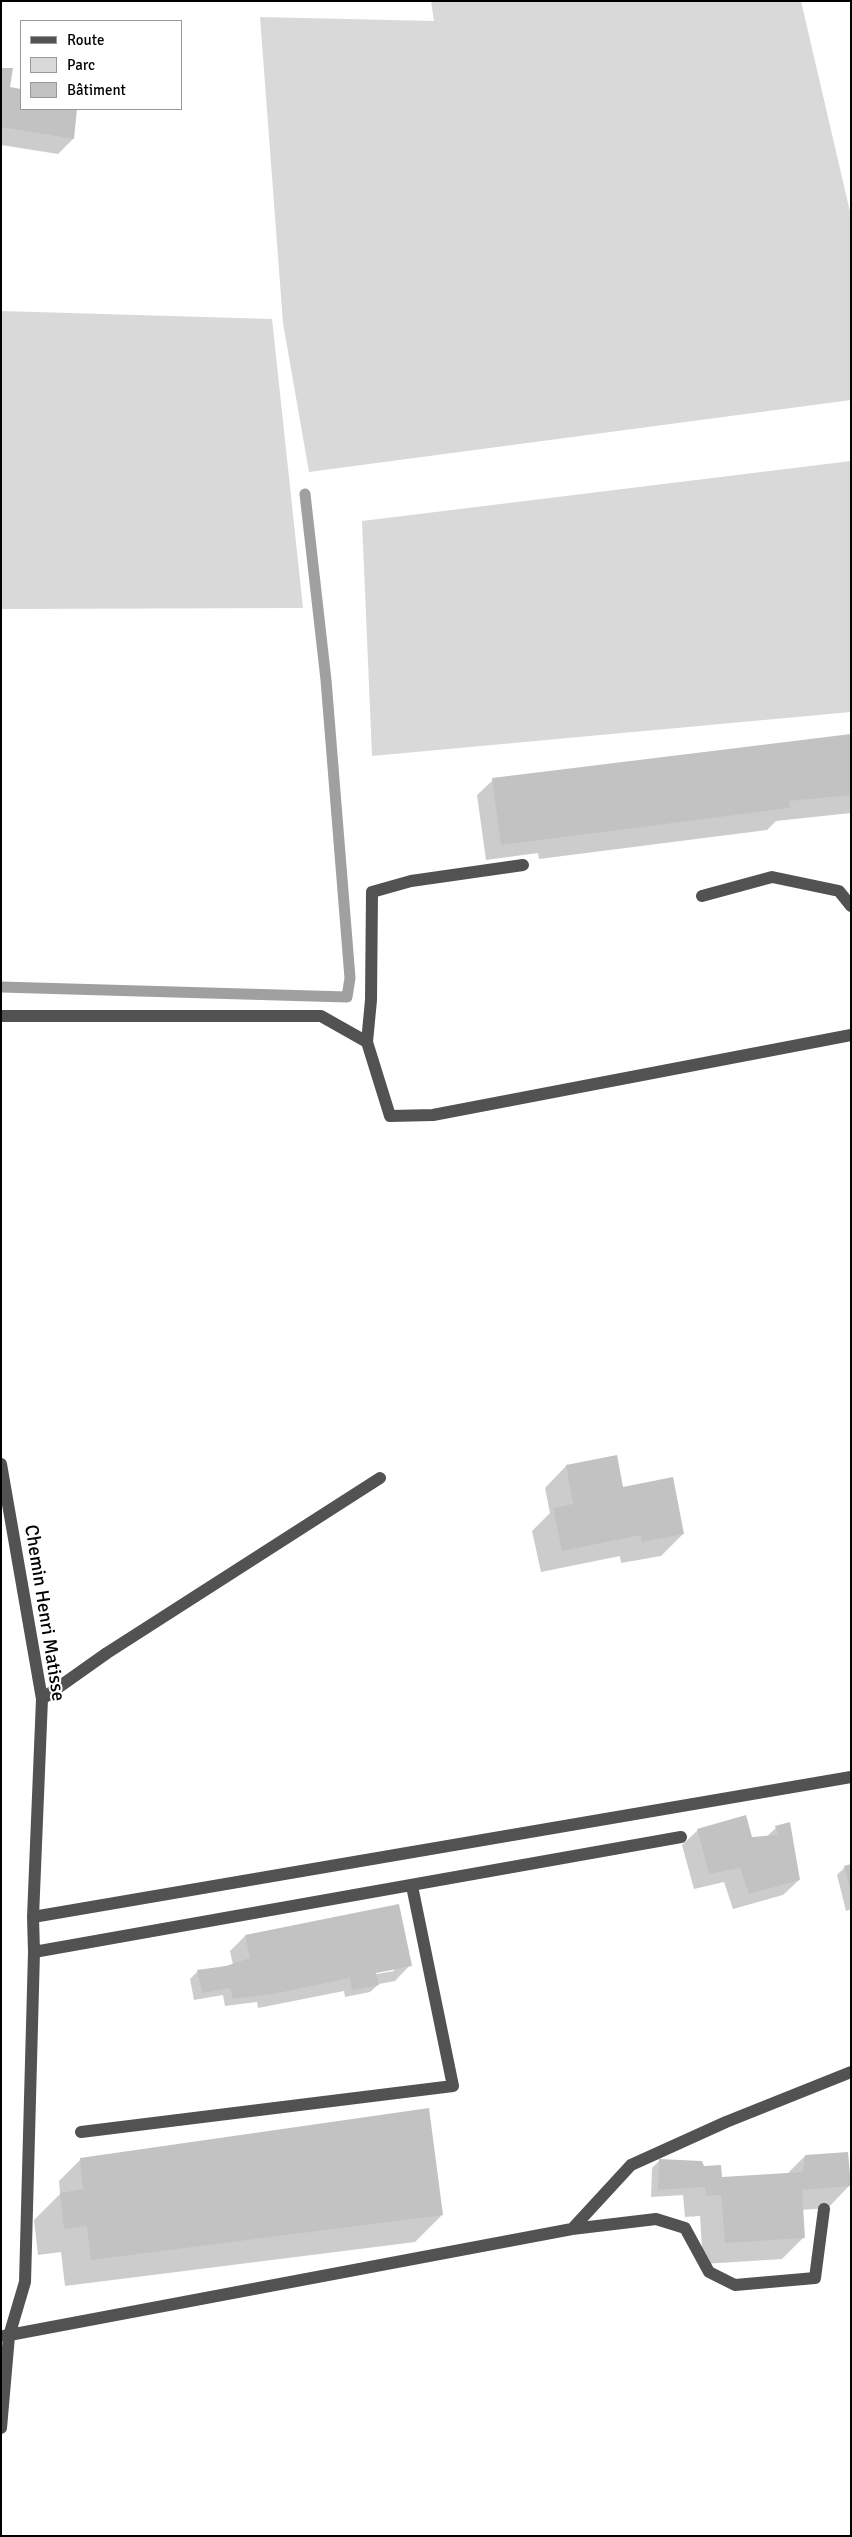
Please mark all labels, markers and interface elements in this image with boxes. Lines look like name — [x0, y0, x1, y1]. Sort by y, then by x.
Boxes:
legend — [20, 20, 182, 110]
text: Route — [67, 31, 104, 49]
text: Parc — [67, 56, 95, 74]
text: Bâtiment — [67, 81, 126, 99]
street label: Chemin Henri Matisse — [19, 1523, 69, 1703]

